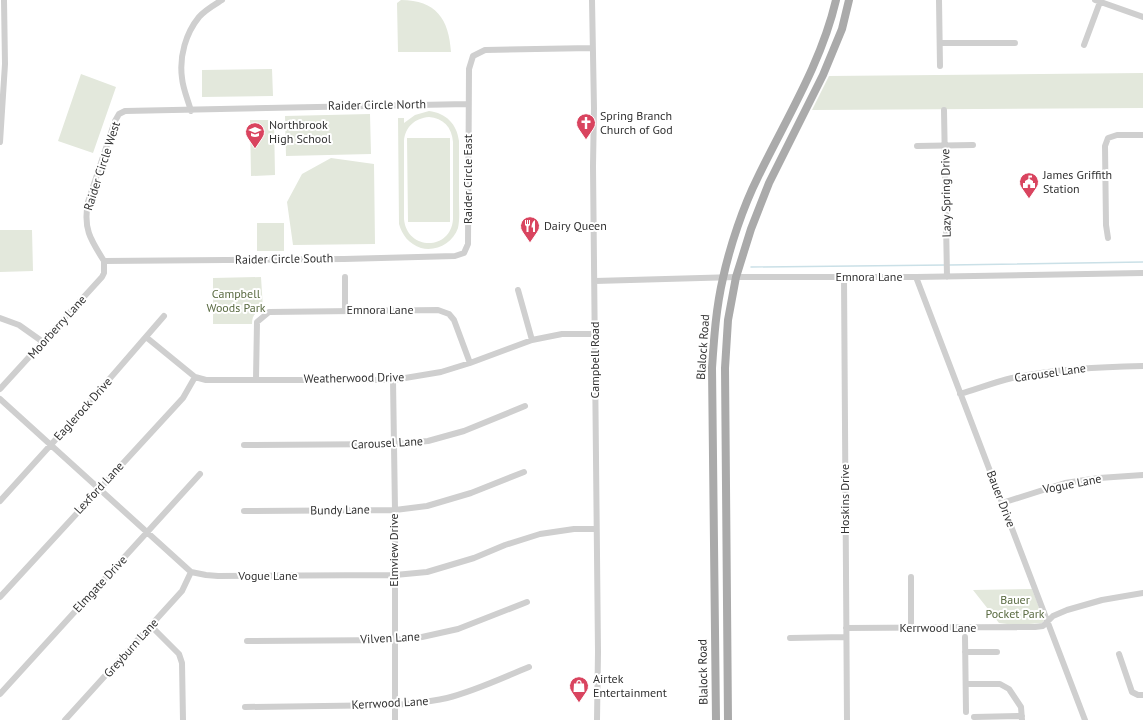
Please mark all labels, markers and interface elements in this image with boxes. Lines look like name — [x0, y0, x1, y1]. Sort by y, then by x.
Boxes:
street label: Raider Circle North — [328, 96, 426, 113]
place label: Spring Branch Church of God — [600, 108, 673, 137]
church icon: Spring Branch Church of God — [575, 112, 597, 140]
place label: Northbrook High School — [269, 117, 332, 146]
street label: Raider Circle West — [80, 119, 123, 212]
school or university icon: Northbrook High School — [244, 121, 266, 149]
street label: Raider Circle East — [460, 134, 475, 224]
street label: Lazy Spring Drive — [937, 148, 954, 238]
place label: James Griffith Station — [1042, 167, 1112, 196]
public building icon: James Griffith Station — [1018, 171, 1040, 199]
restaurant icon: Dairy Queen — [519, 215, 541, 243]
place label: Dairy Queen — [544, 218, 607, 233]
street label: Raider Circle South — [235, 250, 333, 267]
street label: Emnora Lane — [836, 269, 903, 284]
park label: Campbell Woods Park — [206, 286, 266, 315]
street label: Moorberry Lane — [24, 292, 89, 361]
street label: Emnora Lane — [347, 302, 414, 317]
street label: Blalock Road — [693, 314, 712, 380]
street label: Campbell Road — [587, 321, 602, 399]
street label: Carousel Lane — [1013, 360, 1087, 385]
street label: Weatherwood Drive — [304, 369, 404, 386]
street label: Eaglerock Drive — [50, 374, 115, 443]
street label: Carousel Lane — [351, 433, 423, 452]
street label: Lexford Lane — [71, 458, 127, 517]
street label: Hoskins Drive — [837, 464, 852, 534]
street label: Bauer Drive — [984, 468, 1019, 529]
street label: Vogue Lane — [1040, 470, 1102, 497]
street label: Bundy Lane — [310, 501, 370, 518]
street label: Elmview Drive — [386, 513, 401, 587]
street label: Elmgate Drive — [70, 552, 130, 615]
street label: Vogue Lane — [237, 568, 298, 583]
park label: Bauer Pocket Park — [985, 592, 1045, 621]
street label: Greyburn Lane — [100, 615, 161, 680]
street label: Kerrwood Lane — [900, 620, 976, 635]
street label: Vilven Lane — [359, 628, 420, 647]
street label: Blalock Road — [694, 639, 711, 705]
place label: Airtek Entertainment — [593, 671, 667, 700]
shop icon: Airtek Entertainment — [568, 675, 590, 703]
street label: Kerrwood Lane — [351, 693, 429, 712]

